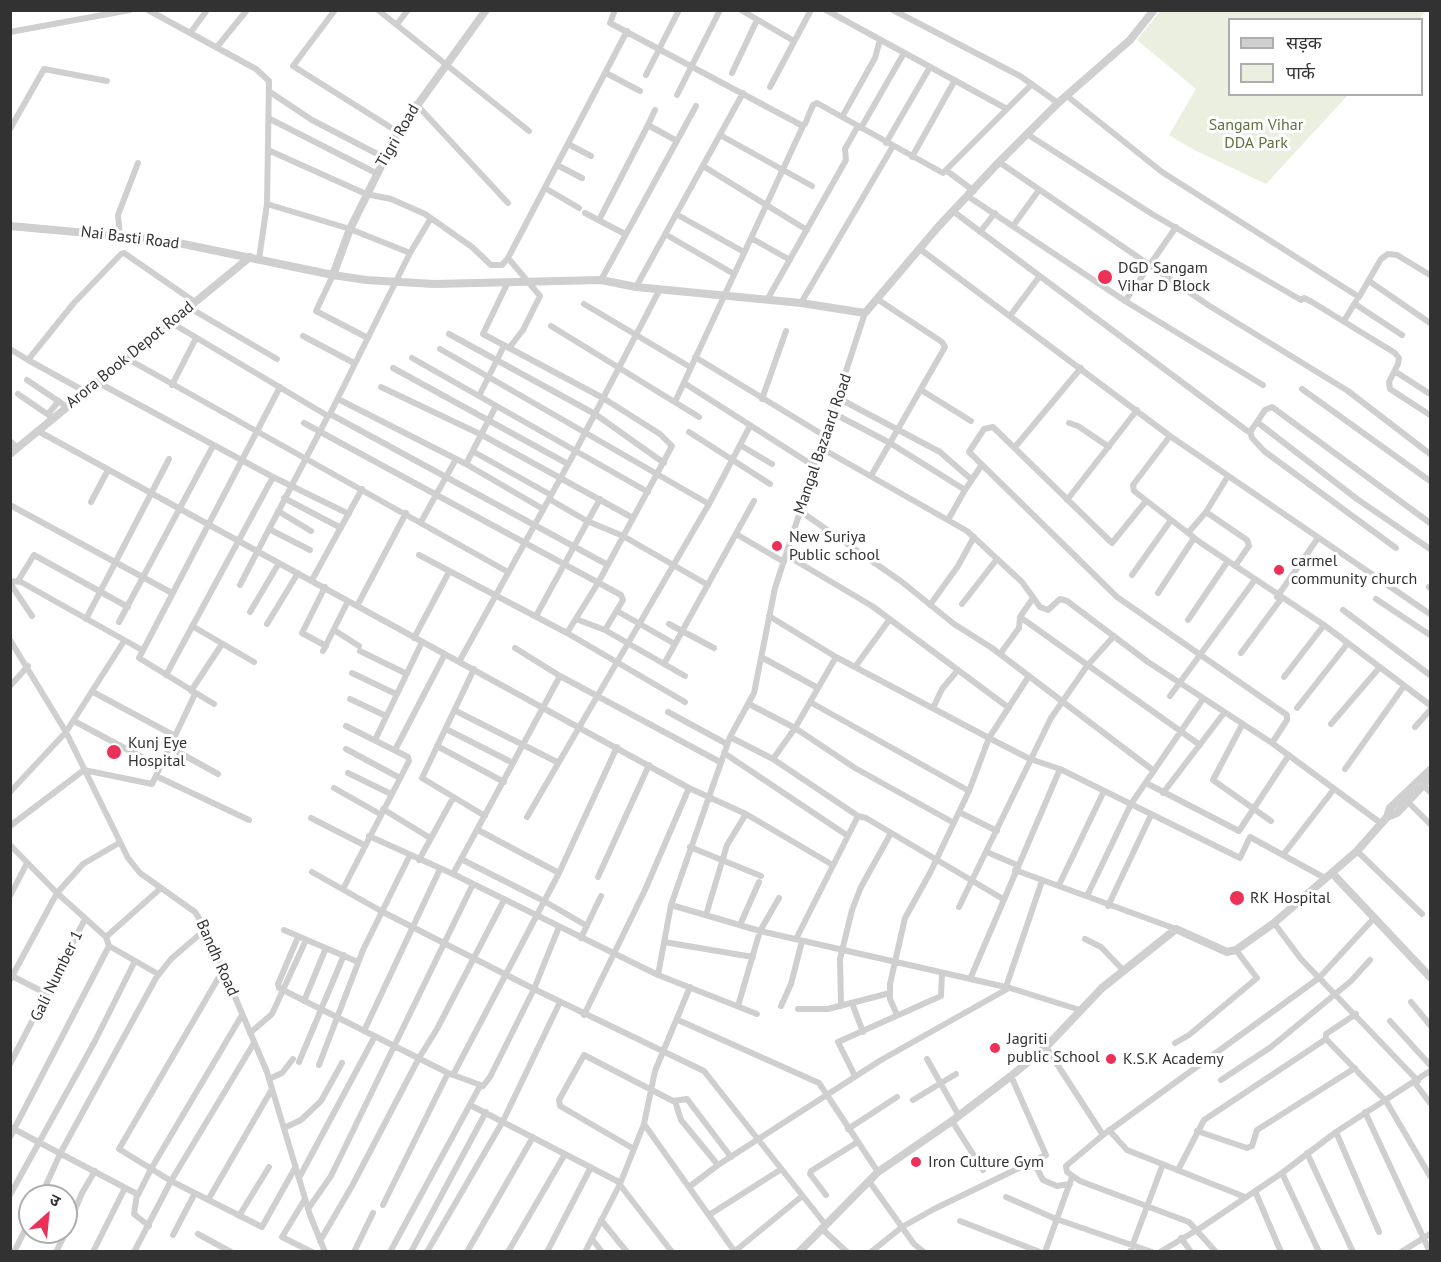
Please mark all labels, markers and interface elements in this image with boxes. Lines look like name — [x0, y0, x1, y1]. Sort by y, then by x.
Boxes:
legend — [1228, 18, 1423, 96]
text: सड़क — [1286, 31, 1322, 54]
text: पार्क — [1286, 61, 1315, 84]
street label: Tigri Road — [372, 101, 424, 171]
park label: Sangam Vihar DDA Park — [1209, 115, 1303, 153]
street label: Nai Basti Road — [80, 222, 180, 254]
place label: DGD Sangam Vihar D Block — [1118, 258, 1210, 296]
marker: DGD Sangam Vihar D Block — [1096, 268, 1114, 286]
street label: Arora Book Depot Road — [62, 298, 198, 412]
street label: Mangal Bazaard Road — [790, 371, 856, 517]
place label: New Suriya Public school — [789, 527, 880, 565]
marker: New Suriya Public school — [770, 539, 784, 553]
place label: carmel community church — [1291, 551, 1417, 589]
marker: carmel community church — [1272, 563, 1286, 577]
place label: Kunj Eye Hospital — [128, 733, 187, 771]
marker: Kunj Eye Hospital — [105, 743, 123, 761]
place label: RK Hospital — [1250, 888, 1331, 908]
marker: RK Hospital — [1228, 889, 1246, 907]
street label: Bandh Road — [192, 917, 242, 999]
street label: Gali Number 1 — [27, 928, 87, 1024]
place label: Jagriti public School — [1007, 1029, 1100, 1067]
marker: Jagriti public School — [988, 1041, 1002, 1055]
place label: K.S.K Academy — [1123, 1049, 1224, 1069]
marker: K.S.K Academy — [1104, 1052, 1118, 1066]
place label: Iron Culture Gym — [928, 1152, 1044, 1172]
marker: Iron Culture Gym — [909, 1155, 923, 1169]
north arrow — [18, 1184, 78, 1244]
text: उ — [47, 1189, 64, 1211]

